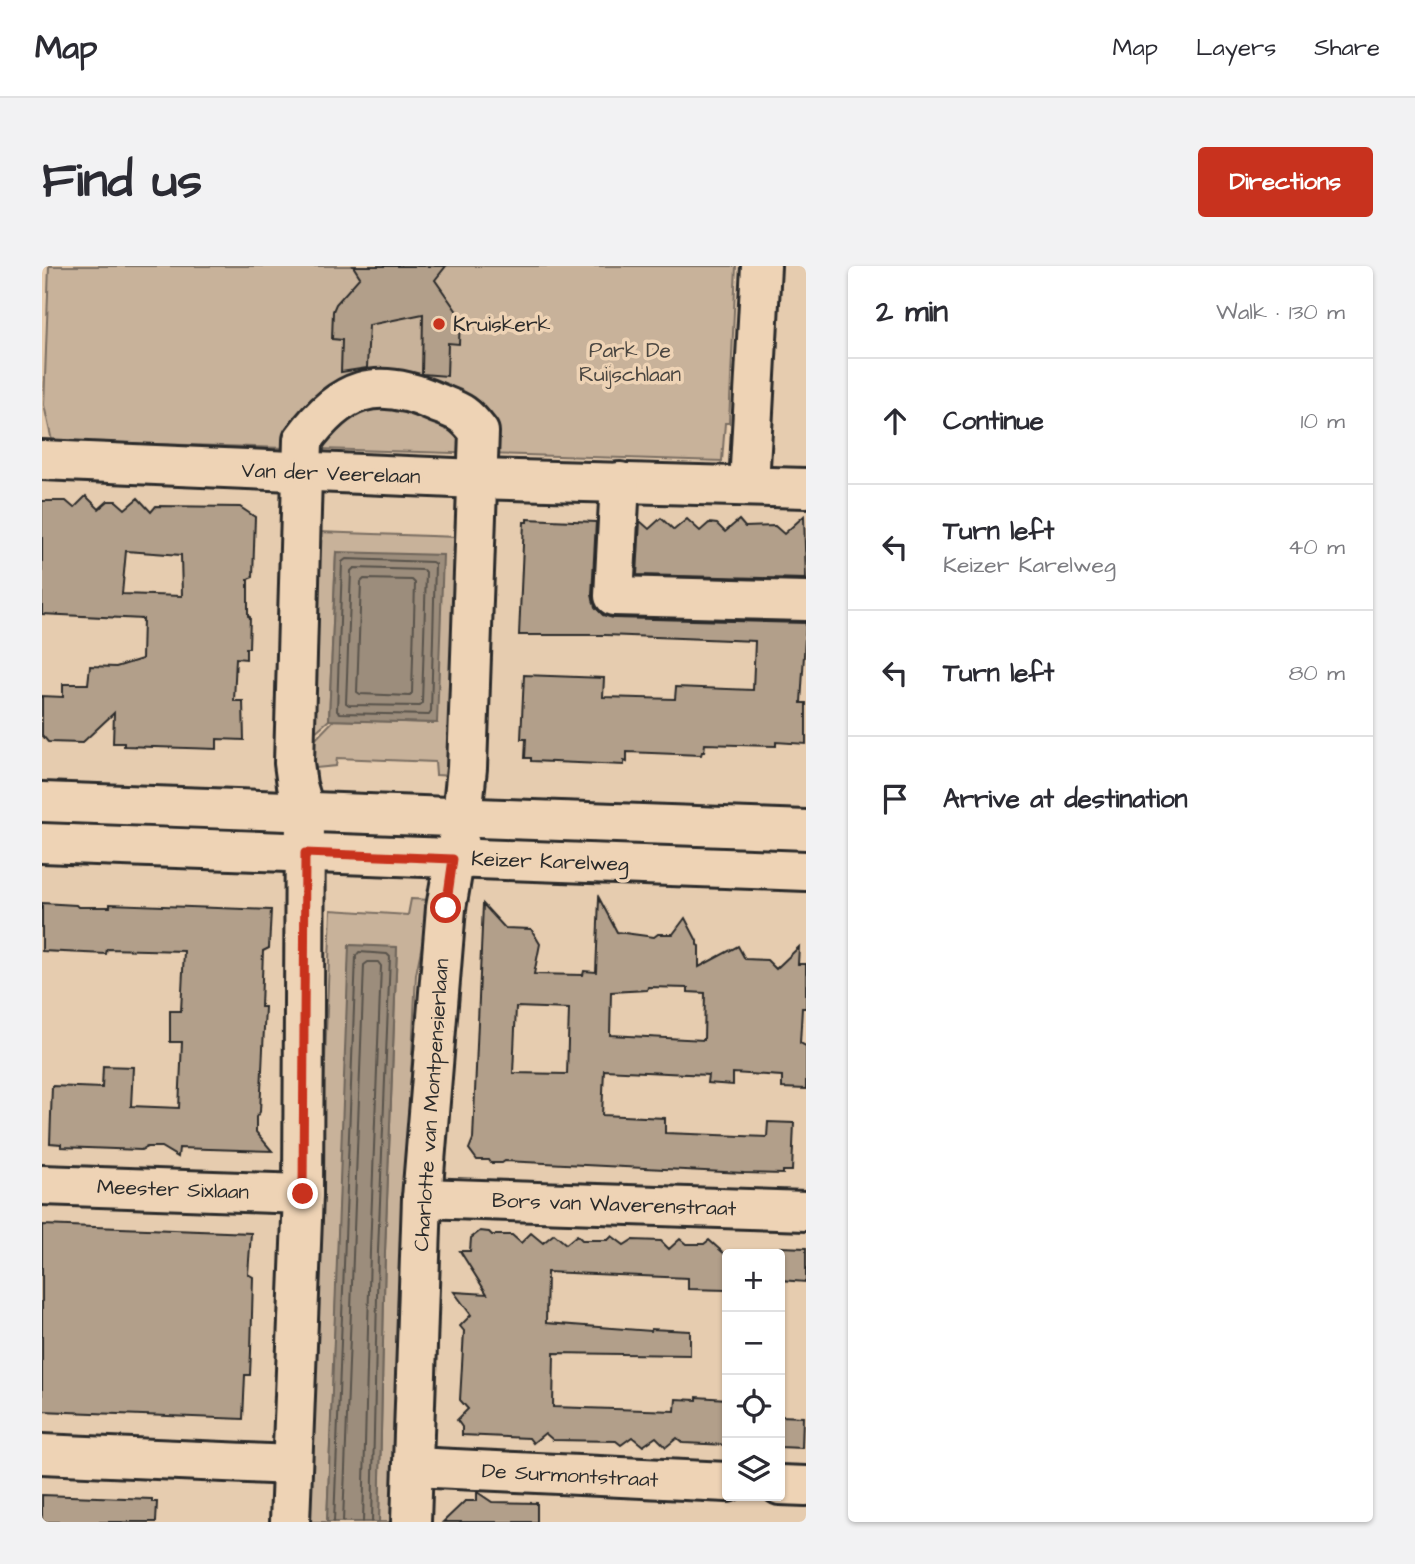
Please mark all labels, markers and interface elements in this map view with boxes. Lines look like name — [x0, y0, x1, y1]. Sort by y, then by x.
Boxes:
text: Map — [35, 25, 97, 71]
text: Map — [1113, 31, 1158, 65]
text: Layers — [1196, 31, 1276, 65]
text: Share — [1314, 31, 1380, 65]
button: Directions — [1198, 147, 1373, 217]
text: Find us — [42, 148, 202, 216]
text: 2 min — [876, 291, 948, 333]
text: Walk · 130 m — [1216, 296, 1345, 328]
place label: Kruiskerk — [453, 310, 551, 339]
marker: Kruiskerk — [431, 316, 447, 332]
park label: Park De Ruijschlaan — [579, 336, 681, 389]
icon: ahead — [876, 402, 914, 440]
text: Continue — [943, 403, 1044, 439]
text: 10 m — [1300, 405, 1345, 437]
street label: Van der Veerelaan — [241, 456, 421, 491]
text: Turn left — [943, 513, 1054, 549]
icon: left — [876, 528, 914, 566]
text: 40 m — [1288, 531, 1345, 563]
text: Keizer Karelweg — [943, 549, 1116, 581]
icon: left — [876, 654, 914, 692]
text: Turn left — [943, 655, 1054, 691]
text: 80 m — [1288, 657, 1345, 689]
icon: arrive — [876, 780, 914, 818]
text: Arrive at destination — [943, 781, 1188, 817]
street label: Keizer Karelweg — [471, 844, 630, 881]
route start — [430, 892, 461, 923]
street label: Charlotte van Montpensierlaan — [407, 958, 457, 1252]
street label: Meester Sixlaan — [96, 1172, 250, 1207]
route end — [287, 1178, 318, 1209]
street label: Bors van Waverenstraat — [491, 1186, 737, 1223]
map controls — [722, 1249, 785, 1501]
button: + — [722, 1249, 785, 1312]
button: − — [722, 1312, 785, 1375]
button: locate — [722, 1375, 785, 1438]
button: layers — [722, 1438, 785, 1501]
street label: De Surmontstraat — [481, 1456, 659, 1495]

